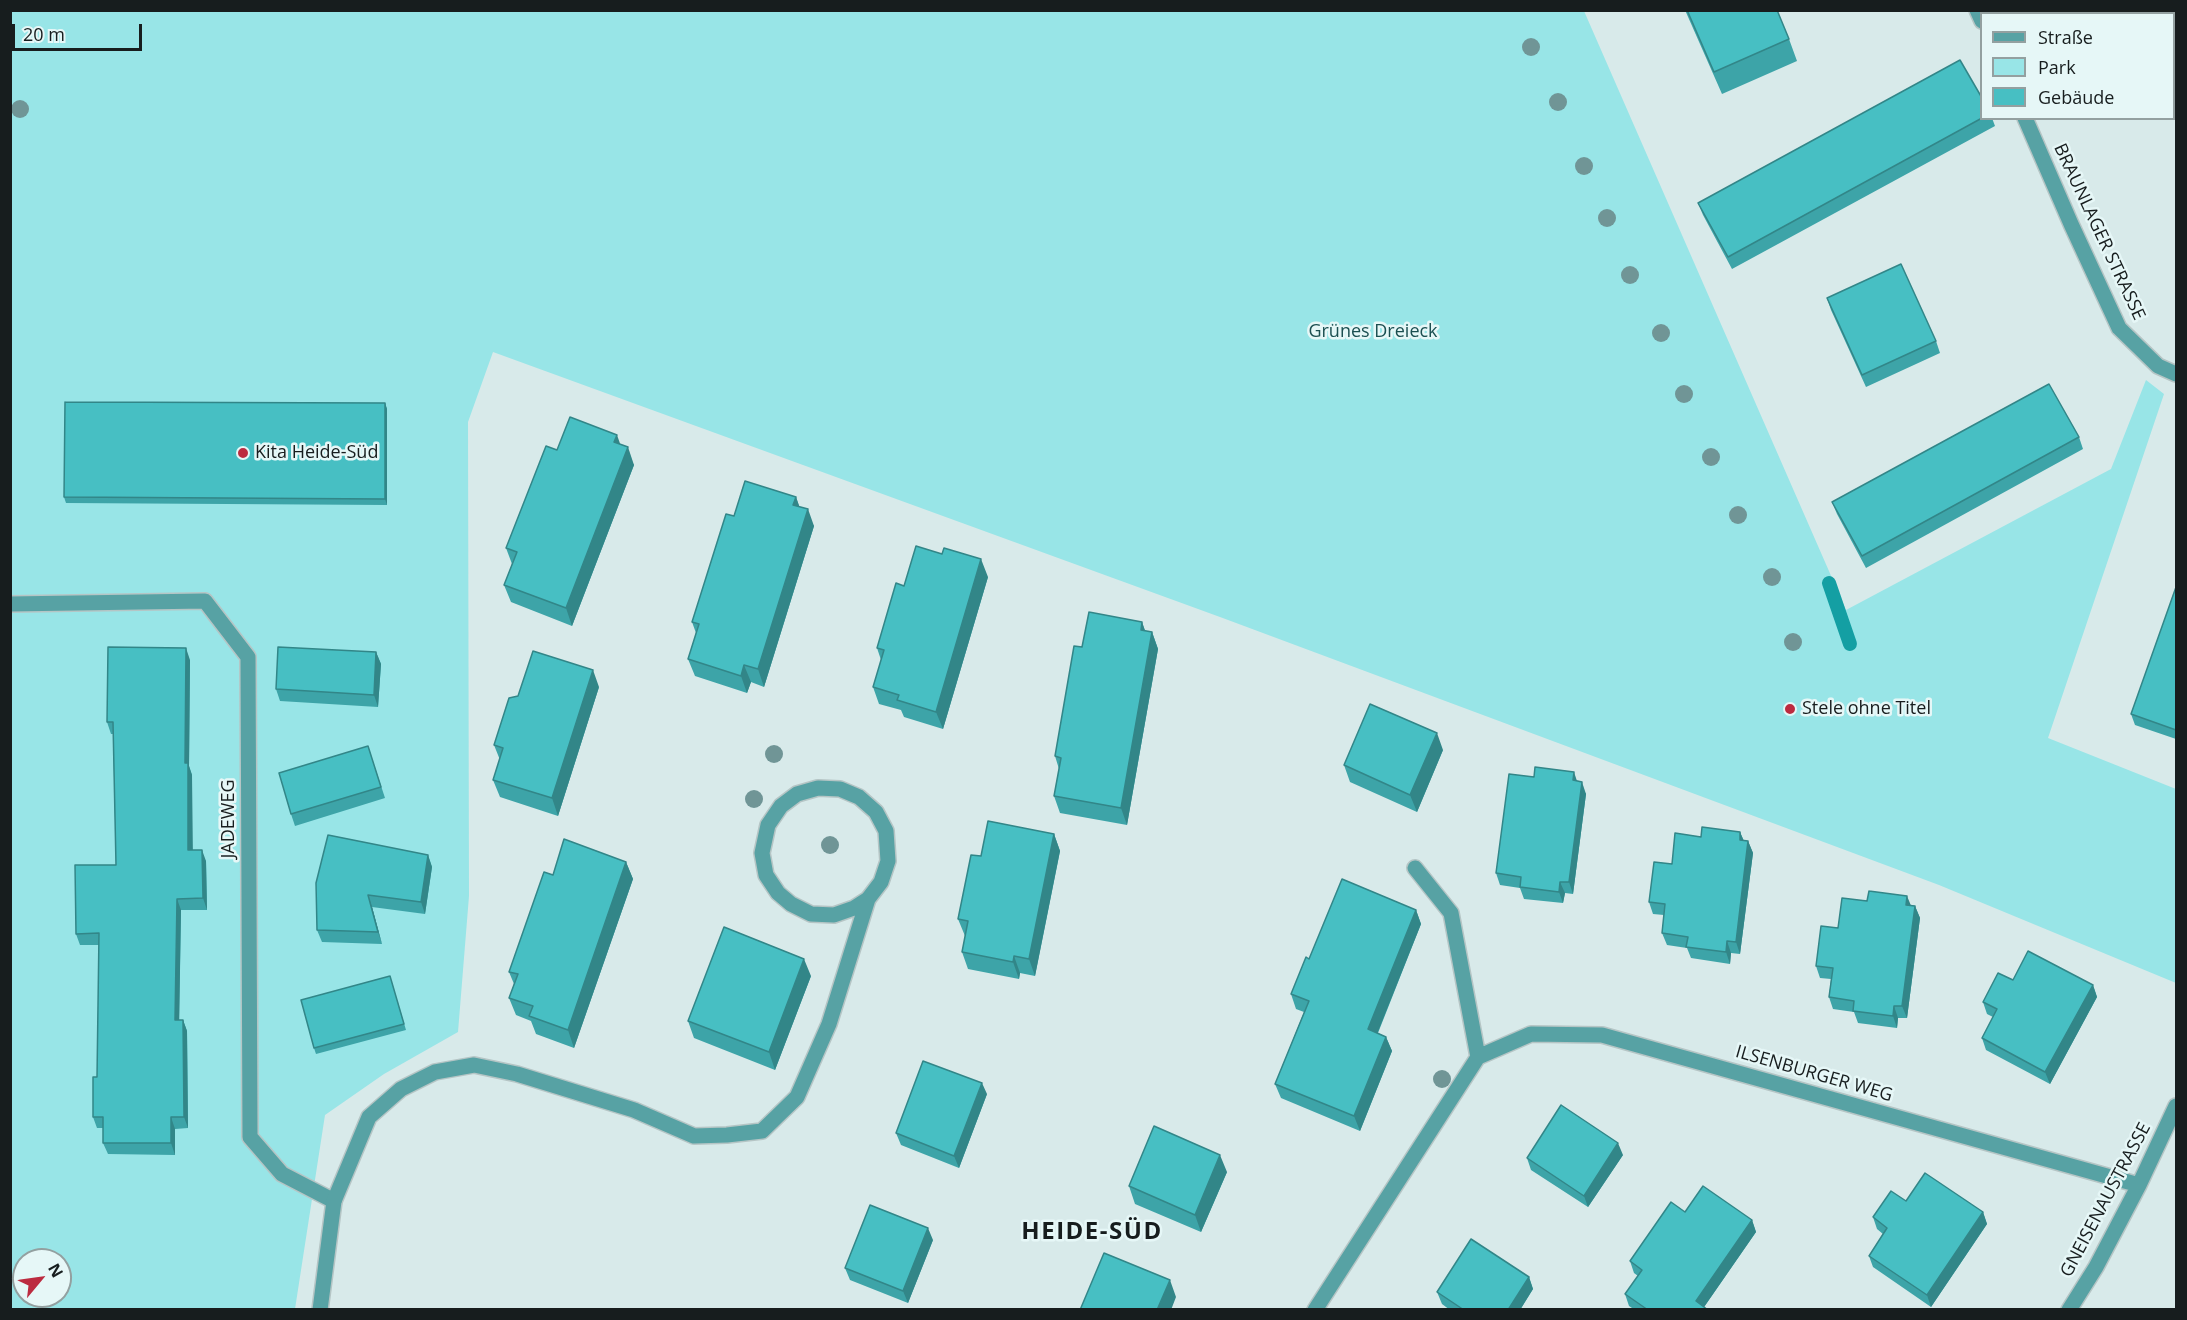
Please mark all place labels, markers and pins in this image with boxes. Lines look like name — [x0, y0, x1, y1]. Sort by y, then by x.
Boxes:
place label: Kita Heide-Süd — [255, 442, 378, 464]
marker: Kita Heide-Süd — [236, 446, 250, 460]
place label: Stele ohne Titel — [1802, 698, 1931, 720]
marker: Stele ohne Titel — [1783, 702, 1797, 716]

